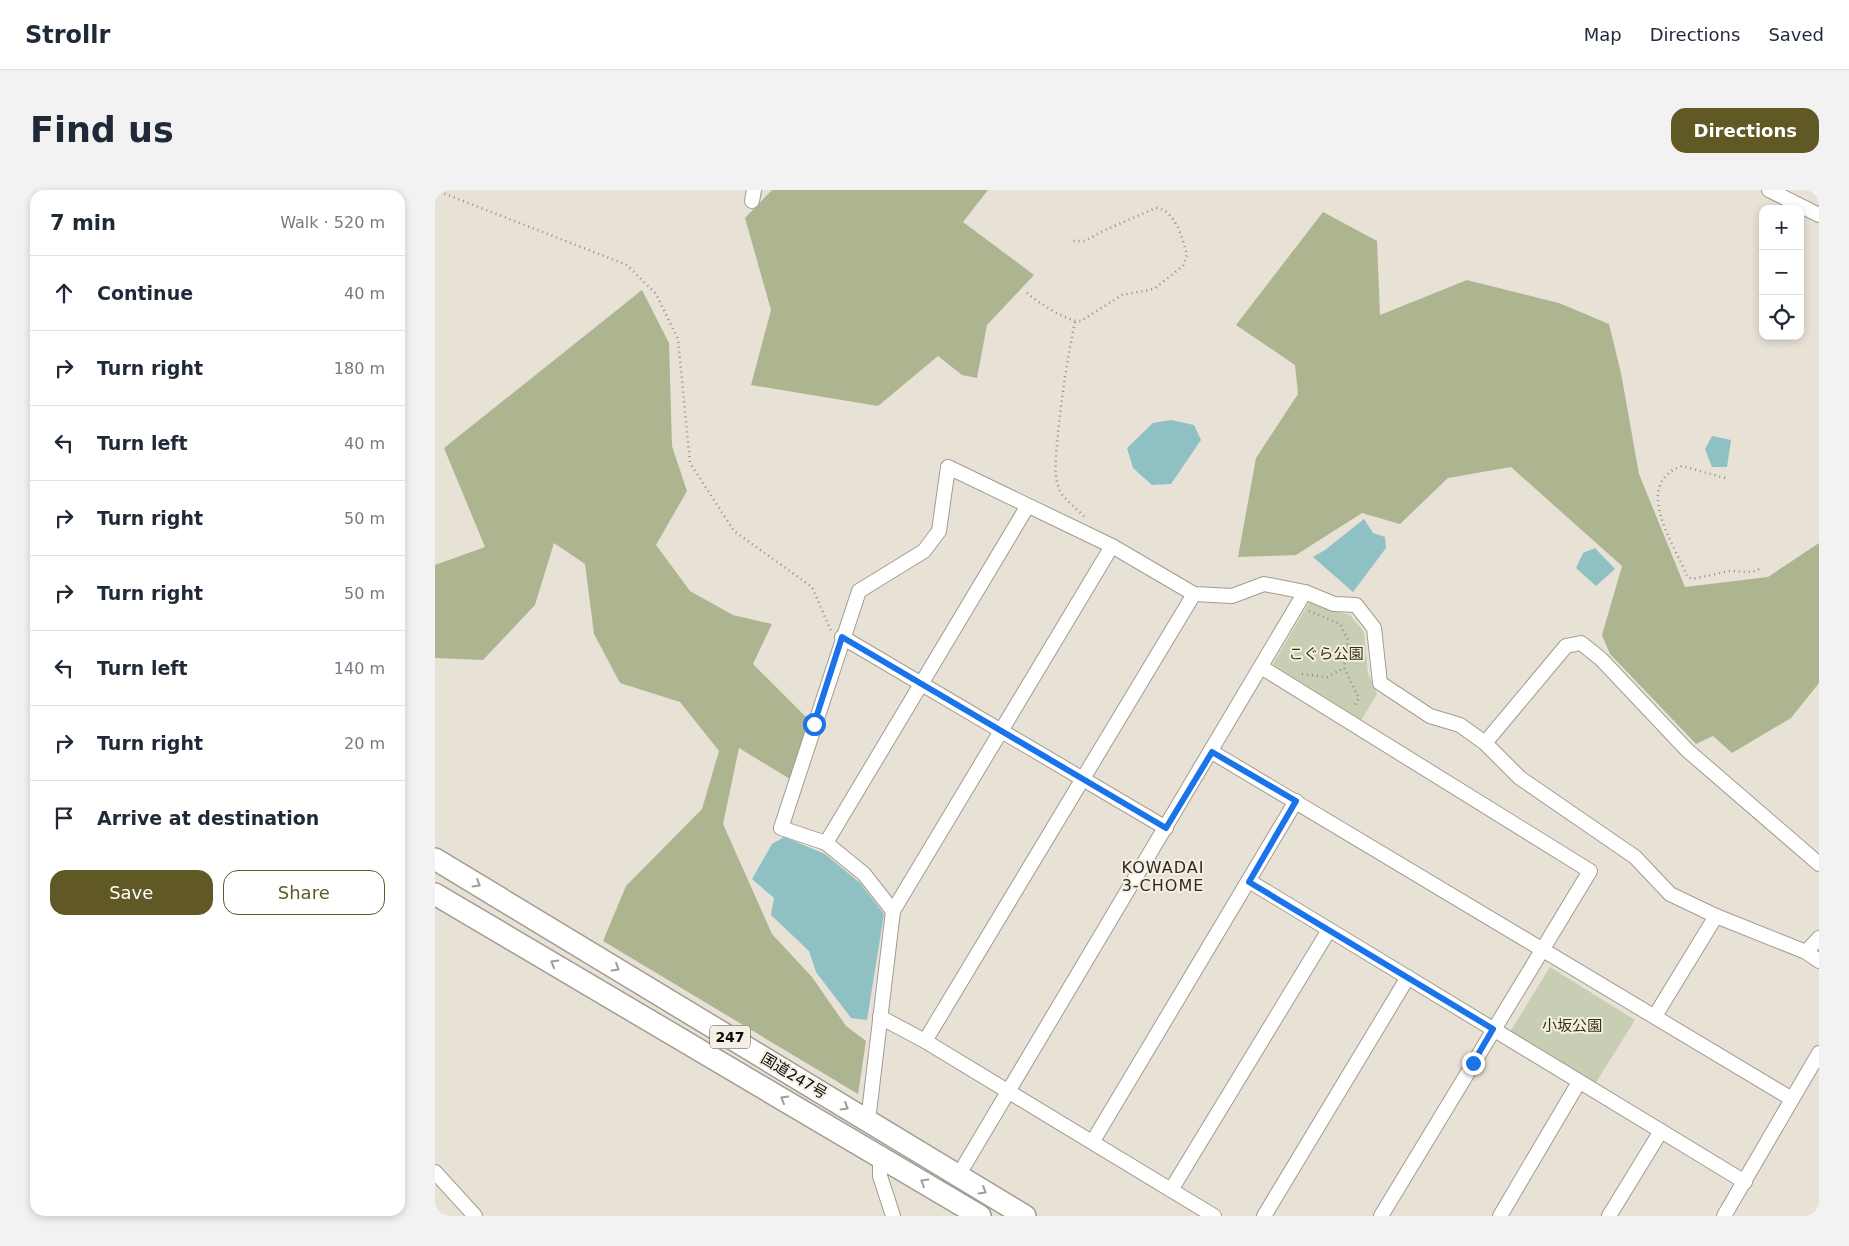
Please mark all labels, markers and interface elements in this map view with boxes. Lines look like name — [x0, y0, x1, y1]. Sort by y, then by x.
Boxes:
text: Strollr — [25, 21, 110, 49]
text: Map — [1584, 24, 1622, 45]
text: Directions — [1650, 24, 1740, 45]
text: Saved — [1768, 24, 1824, 45]
button: Directions — [1671, 108, 1819, 153]
text: Find us — [30, 110, 174, 150]
map controls — [1759, 205, 1804, 340]
button: + — [1759, 205, 1804, 250]
text: 7 min — [50, 211, 116, 235]
text: Walk · 520 m — [280, 213, 385, 232]
button: − — [1759, 250, 1804, 295]
icon: ahead — [50, 279, 78, 307]
text: Continue — [97, 282, 193, 304]
text: 40 m — [344, 284, 385, 303]
button: locate — [1759, 295, 1804, 340]
icon: right — [50, 354, 78, 382]
text: Turn right — [97, 357, 203, 379]
text: 180 m — [334, 359, 385, 378]
icon: left — [50, 429, 78, 457]
text: Turn left — [97, 432, 188, 454]
text: 40 m — [344, 434, 385, 453]
icon: right — [50, 504, 78, 532]
text: Turn right — [97, 507, 203, 529]
text: 50 m — [344, 509, 385, 528]
icon: right — [50, 579, 78, 607]
text: Turn right — [97, 582, 203, 604]
text: 50 m — [344, 584, 385, 603]
park label: こぐら公園 — [1288, 645, 1364, 663]
icon: left — [50, 654, 78, 682]
text: Turn left — [97, 657, 188, 679]
text: 140 m — [334, 659, 385, 678]
route start — [803, 713, 826, 736]
icon: right — [50, 729, 78, 757]
text: Turn right — [97, 732, 203, 754]
text: 20 m — [344, 734, 385, 753]
icon: arrive — [50, 804, 78, 832]
text: Arrive at destination — [97, 807, 319, 829]
district label: KOWADAI 3-CHOME — [1122, 858, 1204, 895]
button: Save — [50, 870, 213, 915]
button: Share — [223, 870, 385, 915]
one-way arrow — [471, 878, 480, 887]
one-way arrow — [550, 959, 559, 969]
one-way arrow — [610, 962, 619, 972]
park label: 小坂公園 — [1542, 1017, 1602, 1035]
road number: 247 — [710, 1026, 750, 1049]
street label: 国道247号 — [758, 1049, 830, 1103]
route end — [1462, 1052, 1485, 1075]
one-way arrow — [781, 1095, 790, 1105]
one-way arrow — [839, 1100, 848, 1110]
one-way arrow — [920, 1178, 929, 1188]
one-way arrow — [978, 1185, 987, 1195]

